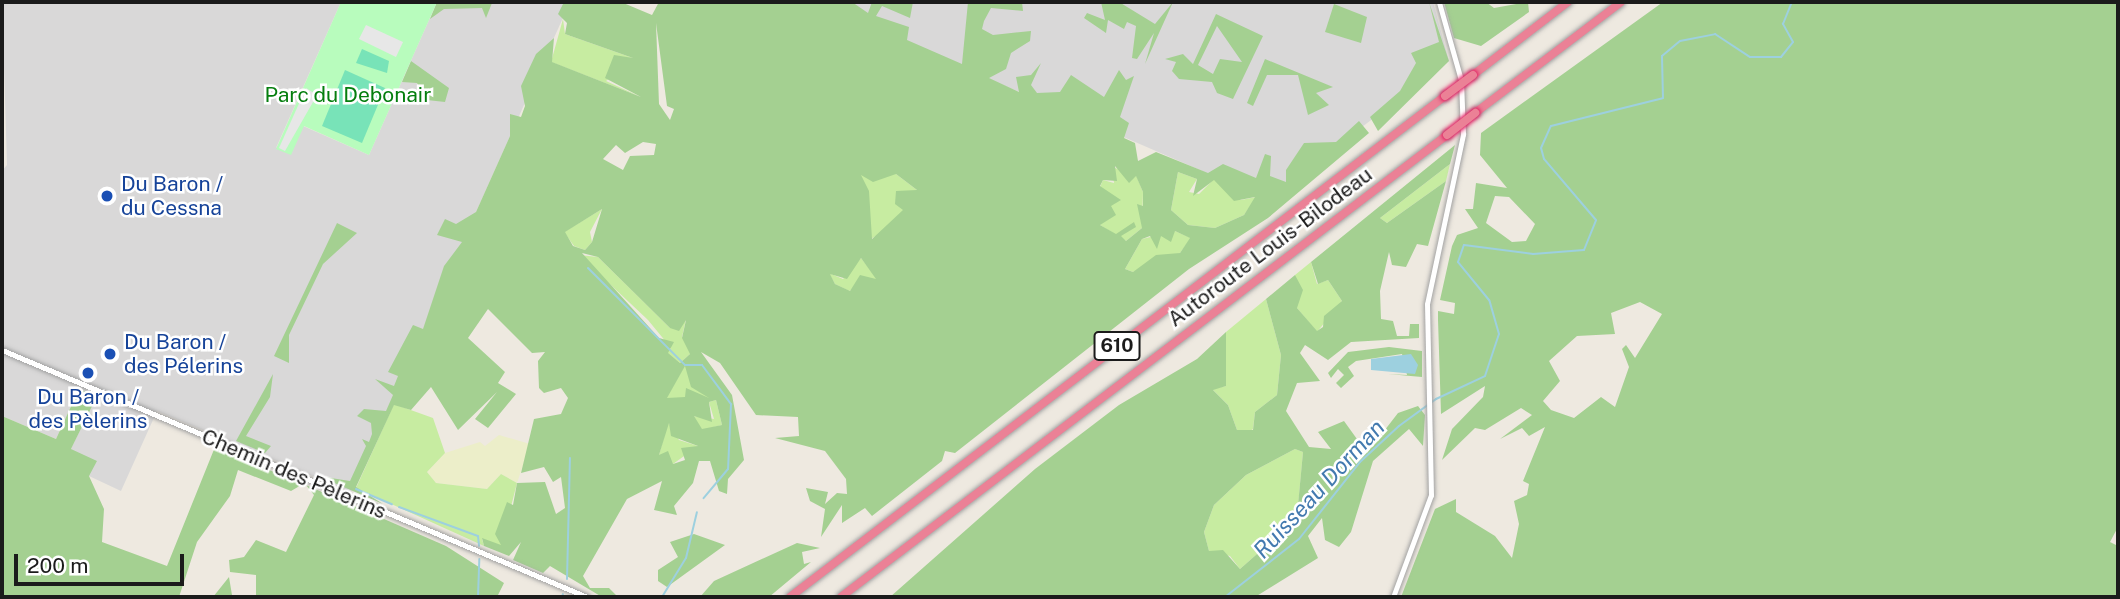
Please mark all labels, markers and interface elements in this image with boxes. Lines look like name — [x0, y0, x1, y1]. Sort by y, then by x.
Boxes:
park label: Parc du Debonair — [264, 82, 432, 108]
street label: Autoroute Louis-Bilodeau — [1163, 162, 1377, 332]
place label: Du Baron / du Cessna — [121, 171, 223, 221]
marker: Du Baron / du Cessna — [99, 188, 115, 204]
place label: Du Baron / des Pélerins — [124, 329, 243, 379]
road number: 610 — [1092, 330, 1142, 362]
marker: Du Baron / des Pélerins — [102, 346, 118, 362]
marker: Du Baron / des Pèlerins — [80, 365, 96, 381]
place label: Du Baron / des Pèlerins — [28, 384, 148, 434]
water label: Ruisseau Dorman — [1248, 414, 1390, 564]
street label: Chemin des Pèlerins — [198, 424, 390, 524]
scale bar — [18, 540, 187, 584]
text: 200 m — [27, 553, 88, 578]

